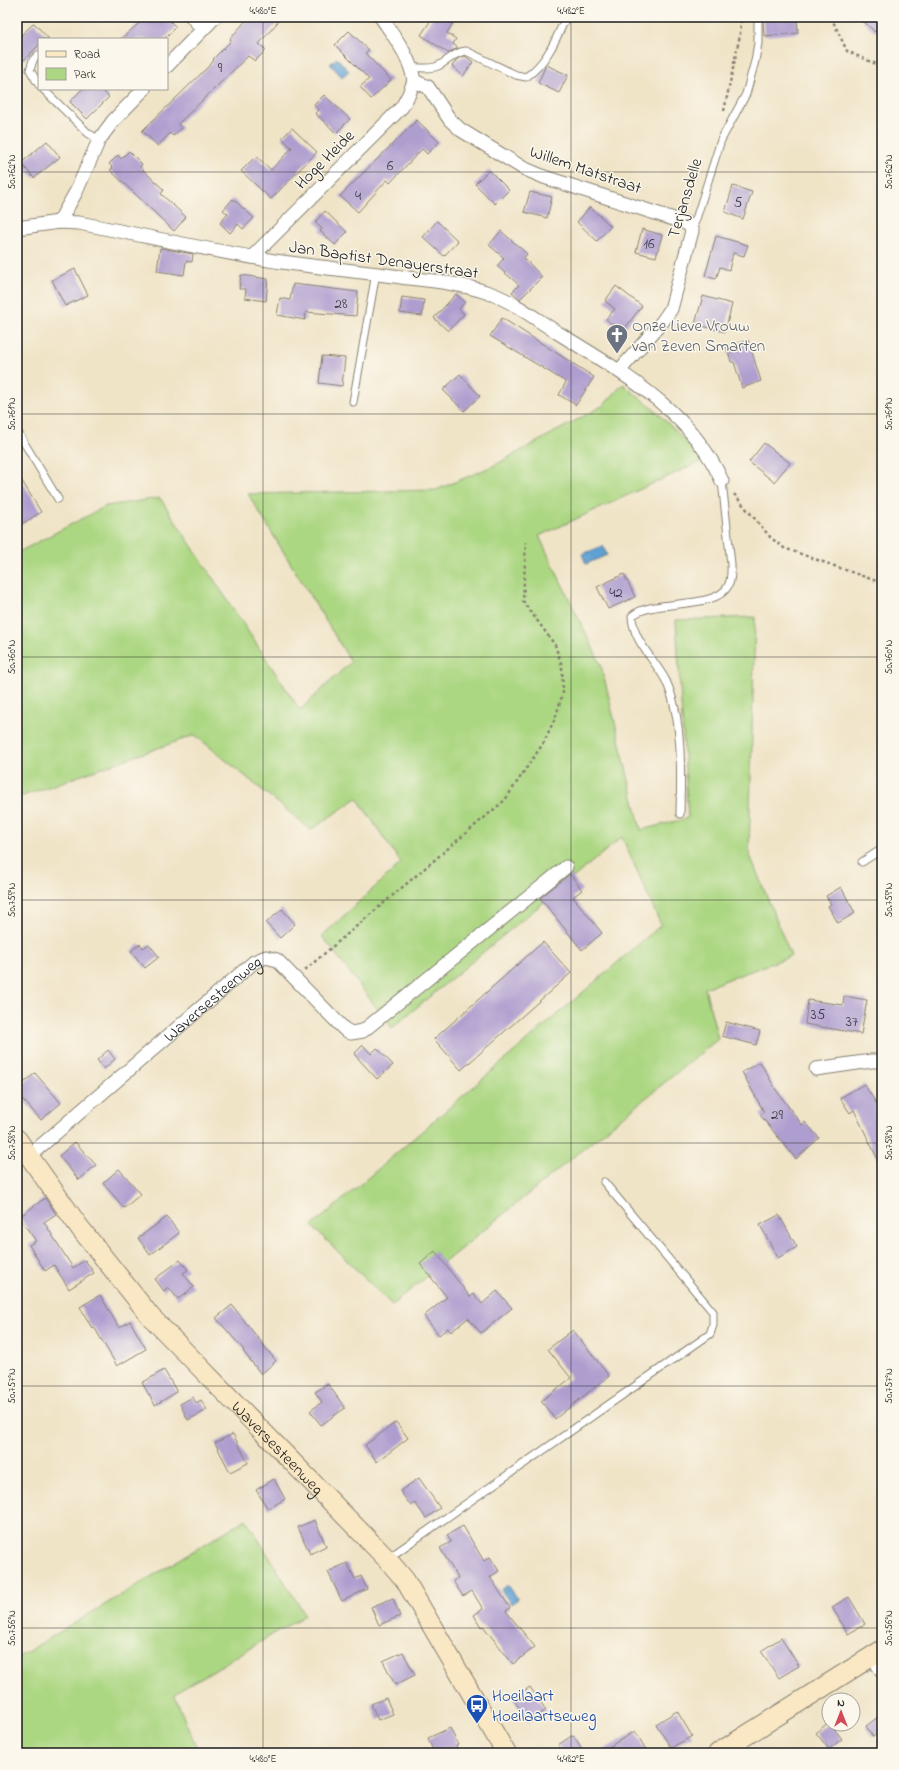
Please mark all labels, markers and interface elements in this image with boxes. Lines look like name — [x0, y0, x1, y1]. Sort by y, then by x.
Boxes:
text: 4.480°E — [249, 4, 277, 19]
text: 4.482°E — [557, 4, 585, 19]
legend — [38, 38, 168, 90]
text: Road — [74, 46, 100, 64]
house number: 9 — [218, 57, 223, 79]
text: Park — [74, 66, 96, 84]
street label: Hoge Heide — [289, 124, 362, 197]
street label: Willem Matstraat — [526, 140, 645, 201]
text: 50.762°N — [5, 154, 20, 190]
text: 50.762°N — [882, 154, 897, 190]
house number: 6 — [387, 155, 394, 177]
street label: Terjansdelle — [661, 155, 710, 242]
house number: 4 — [355, 185, 361, 207]
house number: 5 — [734, 192, 743, 214]
house number: 16 — [643, 233, 655, 255]
street label: Jan Baptist Denayerstraat — [287, 235, 480, 287]
house number: 28 — [334, 293, 348, 315]
place label: Onze Lieve Vrouw van Zeven Smarten — [632, 314, 765, 359]
church icon: Onze Lieve Vrouw van Zeven Smarten — [604, 322, 630, 355]
text: 50.761°N — [5, 397, 20, 431]
text: 50.761°N — [882, 397, 897, 431]
house number: 42 — [609, 582, 623, 604]
text: 50.760°N — [5, 640, 20, 674]
text: 50.760°N — [882, 640, 897, 674]
text: 50.759°N — [5, 883, 20, 917]
text: 50.759°N — [882, 883, 897, 917]
street label: Waversesteenweg — [158, 949, 266, 1049]
house number: 35 — [811, 1004, 826, 1026]
house number: 37 — [846, 1011, 858, 1033]
house number: 29 — [771, 1104, 783, 1126]
text: 50.758°N — [5, 1125, 20, 1161]
text: 50.758°N — [882, 1125, 897, 1161]
text: 50.757°N — [5, 1368, 20, 1404]
text: 50.757°N — [882, 1368, 897, 1404]
street label: Waversesteenweg — [225, 1396, 329, 1503]
text: 50.756°N — [5, 1610, 20, 1646]
text: 50.756°N — [882, 1610, 897, 1646]
place label: Hoeilaart Hoeilaartseweg — [492, 1684, 596, 1731]
bus stop icon: Hoeilaart Hoeilaartseweg — [464, 1692, 490, 1725]
north arrow — [821, 1692, 861, 1732]
text: N — [837, 1695, 845, 1711]
text: 4.480°E — [249, 1752, 277, 1767]
text: 4.482°E — [557, 1752, 585, 1767]

